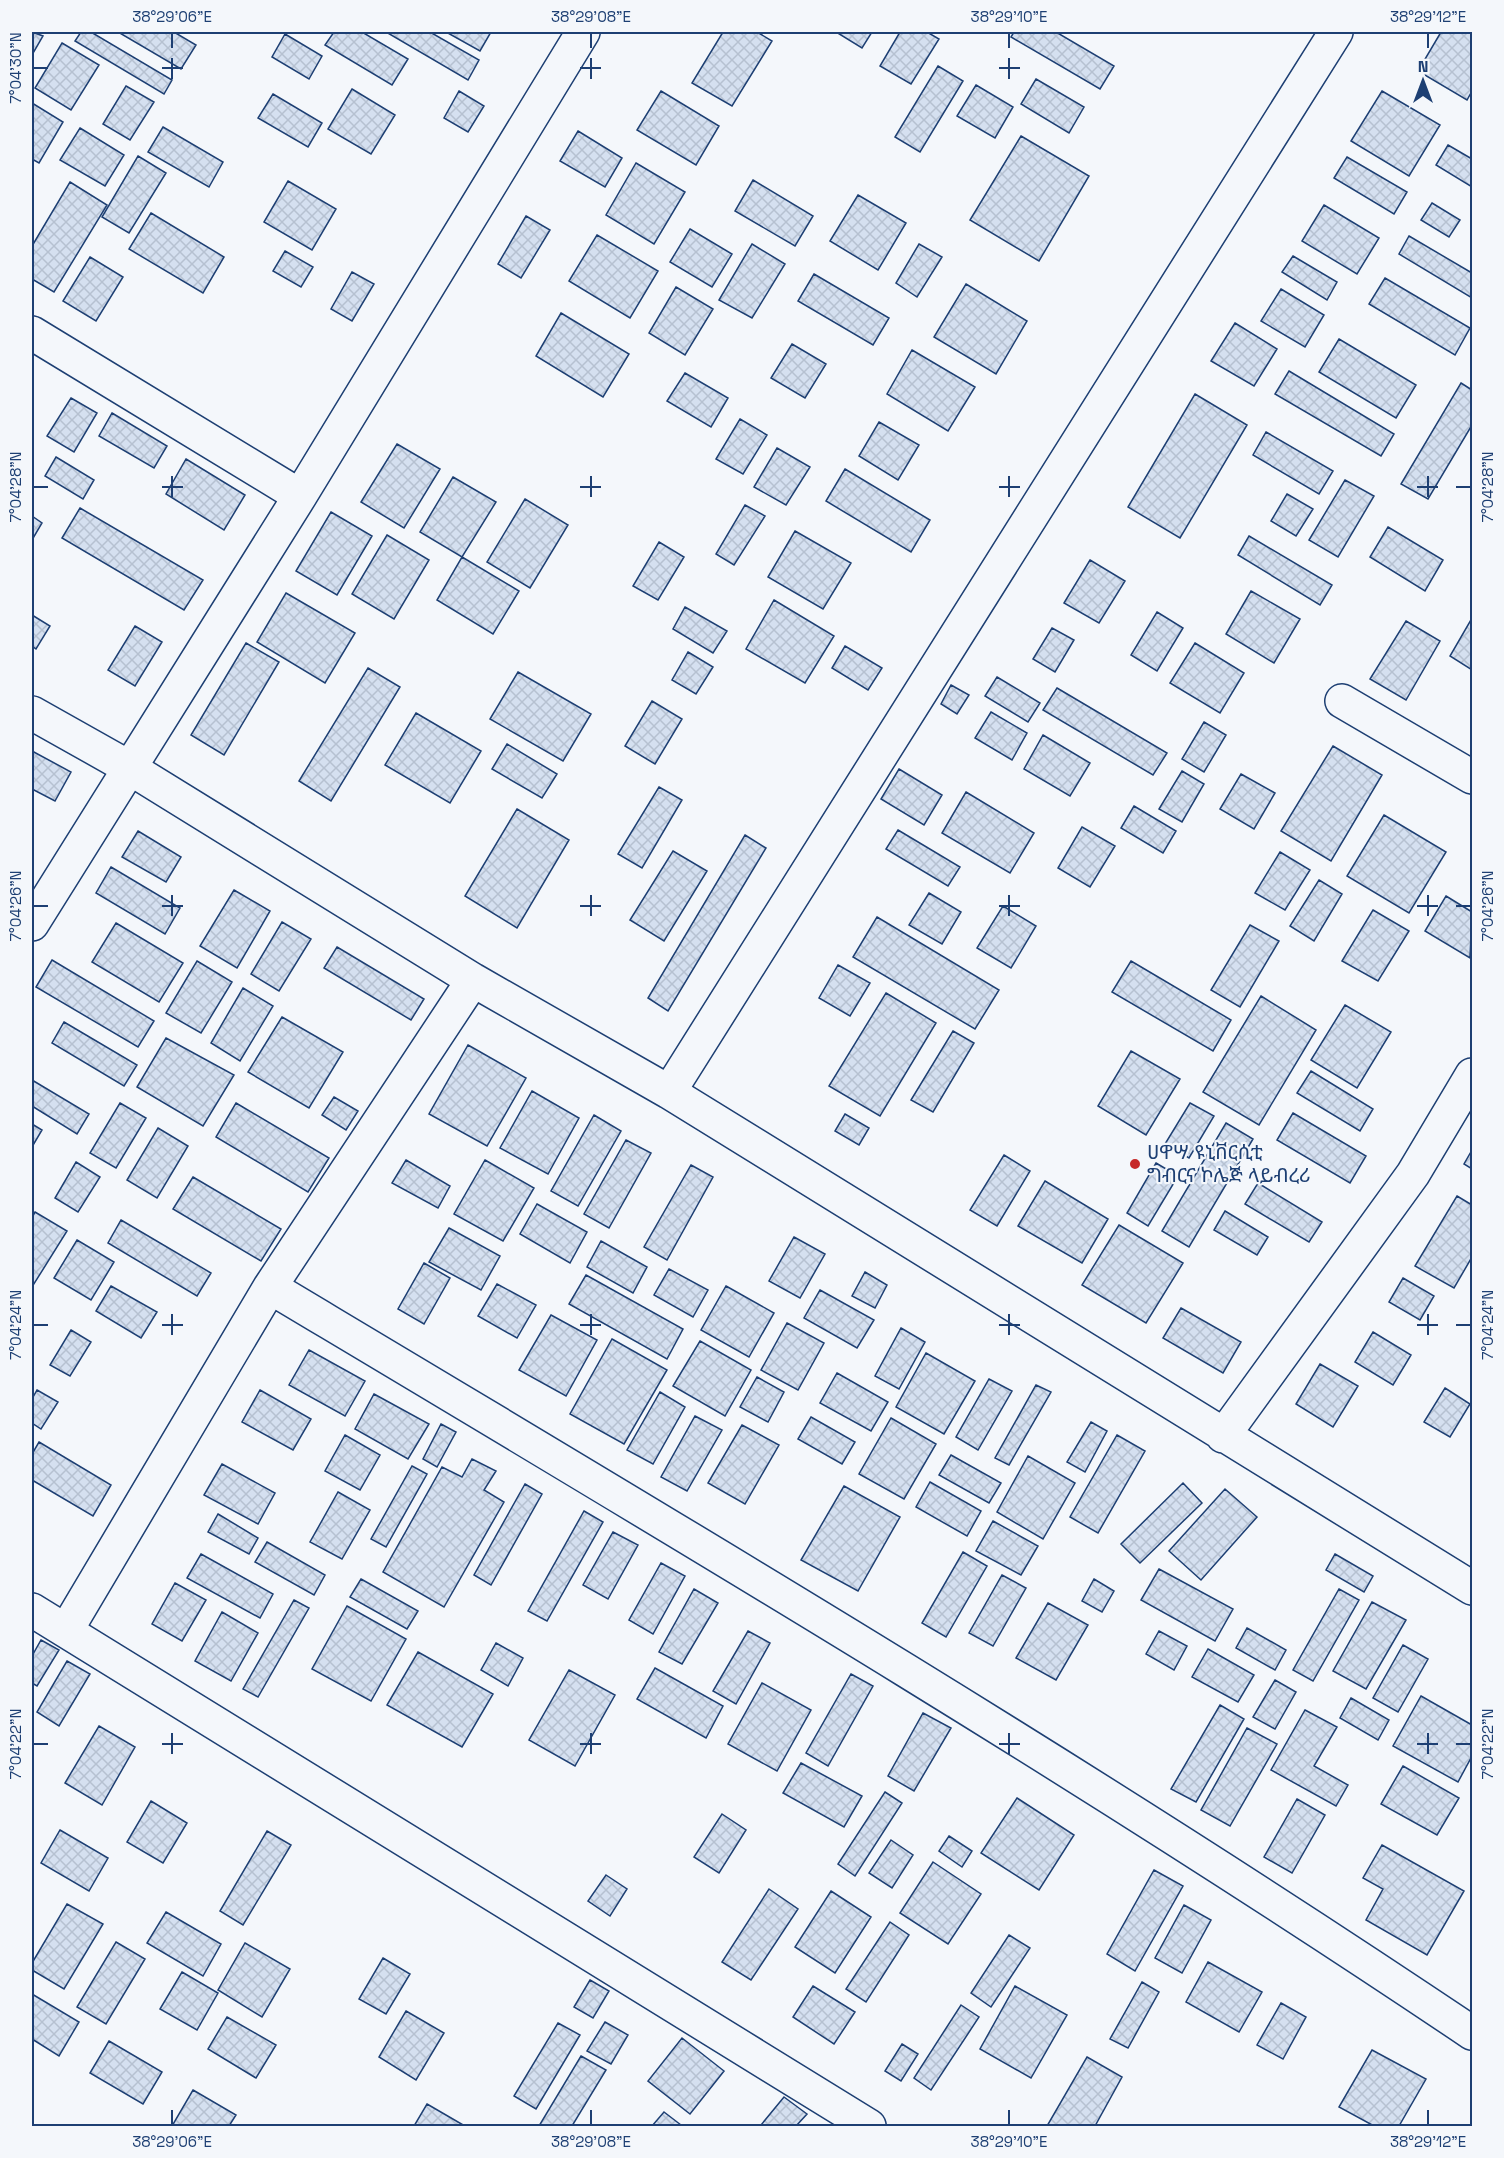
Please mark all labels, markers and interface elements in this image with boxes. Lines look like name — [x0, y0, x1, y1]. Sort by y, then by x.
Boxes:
text: 38°29'06"E — [132, 7, 212, 26]
text: 38°29'08"E — [551, 7, 631, 26]
text: 38°29'10"E — [971, 7, 1047, 26]
text: 38°29'12"E — [1390, 7, 1466, 26]
text: 7°04'30"N — [6, 32, 25, 104]
north arrow — [1393, 51, 1453, 111]
text: N — [1418, 56, 1428, 77]
text: 7°04'28"N — [6, 451, 25, 523]
text: 7°04'28"N — [1478, 451, 1497, 523]
text: 7°04'26"N — [6, 871, 25, 941]
text: 7°04'26"N — [1478, 871, 1497, 941]
place label: ሀዋሣ ዩኒቨርሲቲ ግብርና ኮሌጅ ላይብረሪ — [1147, 1139, 1311, 1188]
marker: ሀዋሣ ዩኒቨርሲቲ ግብርና ኮሌጅ ላይብረሪ — [1128, 1157, 1142, 1171]
text: 7°04'24"N — [6, 1290, 25, 1360]
text: 7°04'24"N — [1478, 1290, 1497, 1360]
text: 7°04'22"N — [6, 1709, 25, 1779]
text: 7°04'22"N — [1478, 1709, 1497, 1779]
text: 38°29'06"E — [132, 2132, 212, 2151]
text: 38°29'08"E — [551, 2132, 631, 2151]
text: 38°29'10"E — [971, 2132, 1047, 2151]
text: 38°29'12"E — [1390, 2132, 1466, 2151]

